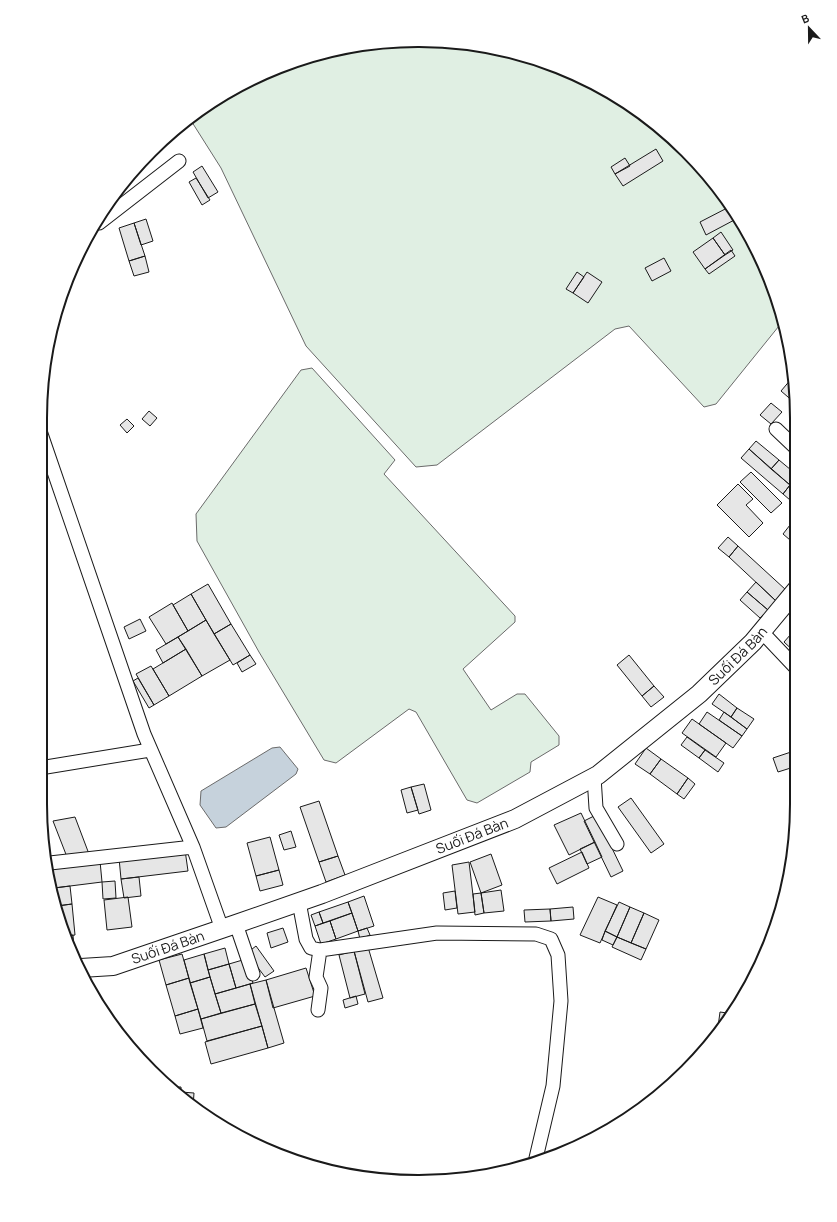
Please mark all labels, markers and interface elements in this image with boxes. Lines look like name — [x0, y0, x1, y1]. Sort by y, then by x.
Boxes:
north arrow — [789, 8, 829, 48]
text: B — [799, 10, 811, 27]
street label: Suối Đá Bàn — [704, 622, 771, 689]
street label: Suối Đá Bàn — [433, 813, 511, 858]
street label: Suối Đá Bàn — [129, 926, 207, 968]

